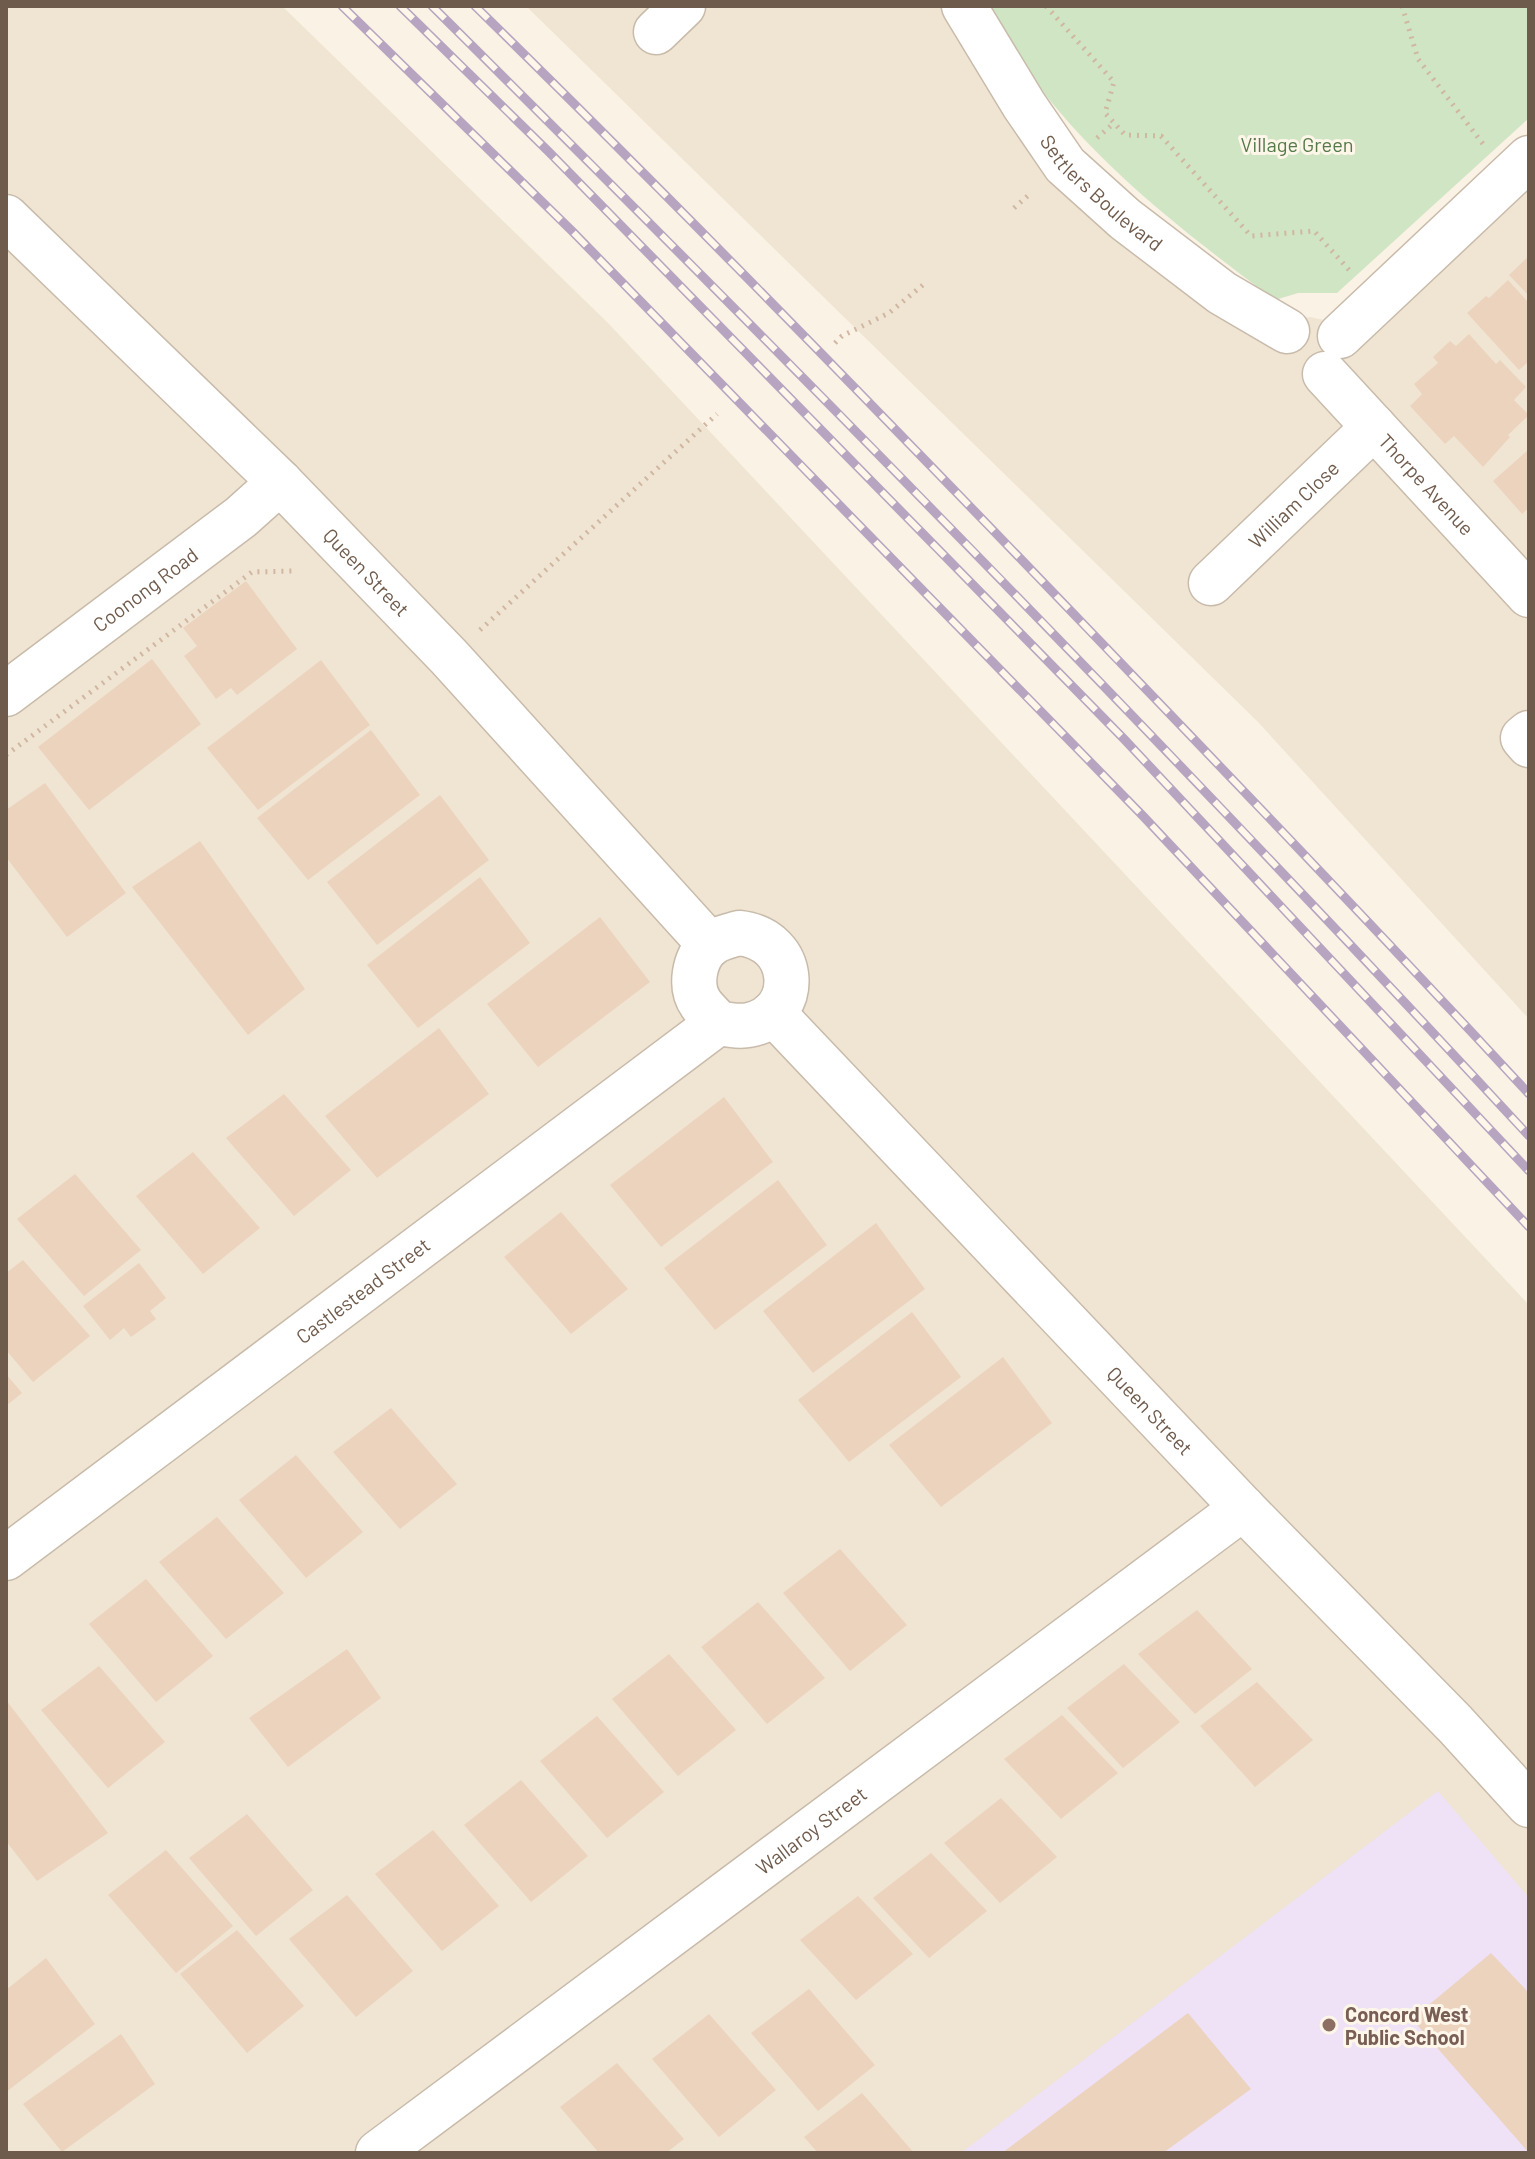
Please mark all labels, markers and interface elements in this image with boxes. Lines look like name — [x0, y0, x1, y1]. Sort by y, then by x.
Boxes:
street label: Settlers Boulevard — [1036, 130, 1168, 256]
park label: Village Green — [1240, 132, 1354, 156]
street label: Thorpe Avenue — [1374, 429, 1479, 540]
street label: William Close — [1243, 455, 1343, 553]
street label: Queen Street — [319, 523, 415, 621]
street label: Coonong Road — [88, 542, 202, 637]
street label: Castlestead Street — [291, 1232, 434, 1348]
street label: Queen Street — [1103, 1361, 1198, 1460]
street label: Wallaroy Street — [751, 1781, 871, 1879]
place label: Concord West Public School — [1345, 2002, 1468, 2049]
marker: Concord West Public School — [1320, 2016, 1338, 2034]

